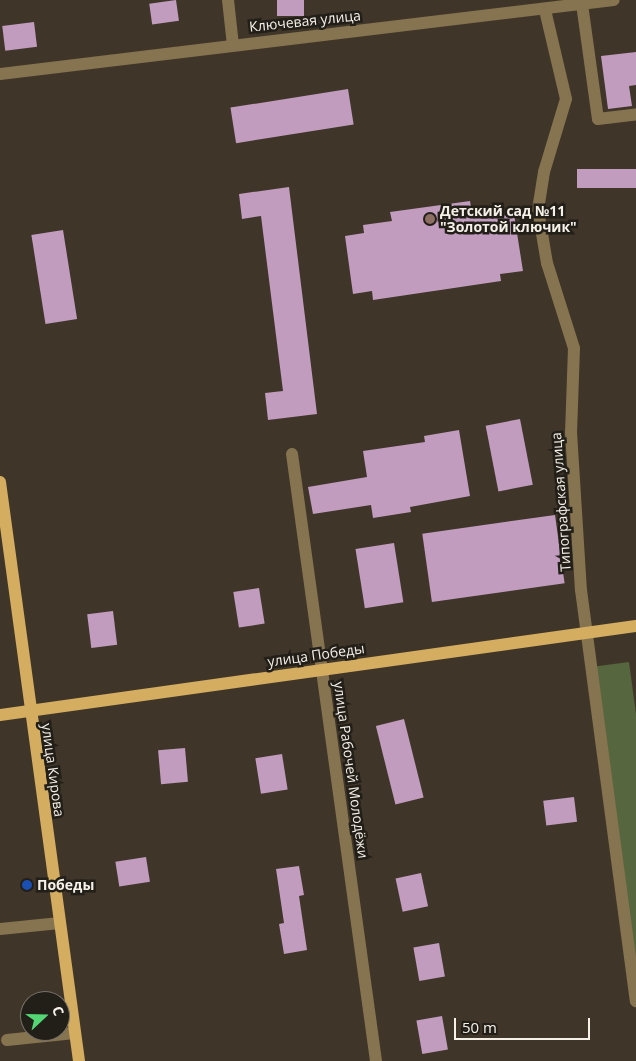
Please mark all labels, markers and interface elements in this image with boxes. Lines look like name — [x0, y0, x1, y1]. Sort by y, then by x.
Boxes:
street label: Ключевая улица — [248, 7, 362, 35]
place label: Детский сад №11 "Золотой ключик" — [440, 203, 577, 236]
marker: Детский сад №11 "Золотой ключик" — [424, 213, 436, 225]
street label: Типографская улица — [548, 432, 574, 572]
street label: улица Победы — [266, 640, 366, 670]
street label: улица Рабочей Молодёжи — [330, 680, 372, 860]
street label: улица Кирова — [38, 722, 68, 818]
place label: Победы — [37, 877, 94, 893]
marker: Победы — [21, 879, 33, 891]
north arrow — [20, 991, 70, 1041]
text: С — [48, 1003, 69, 1018]
scale bar — [456, 1008, 592, 1040]
text: 50 m — [462, 1017, 497, 1037]

